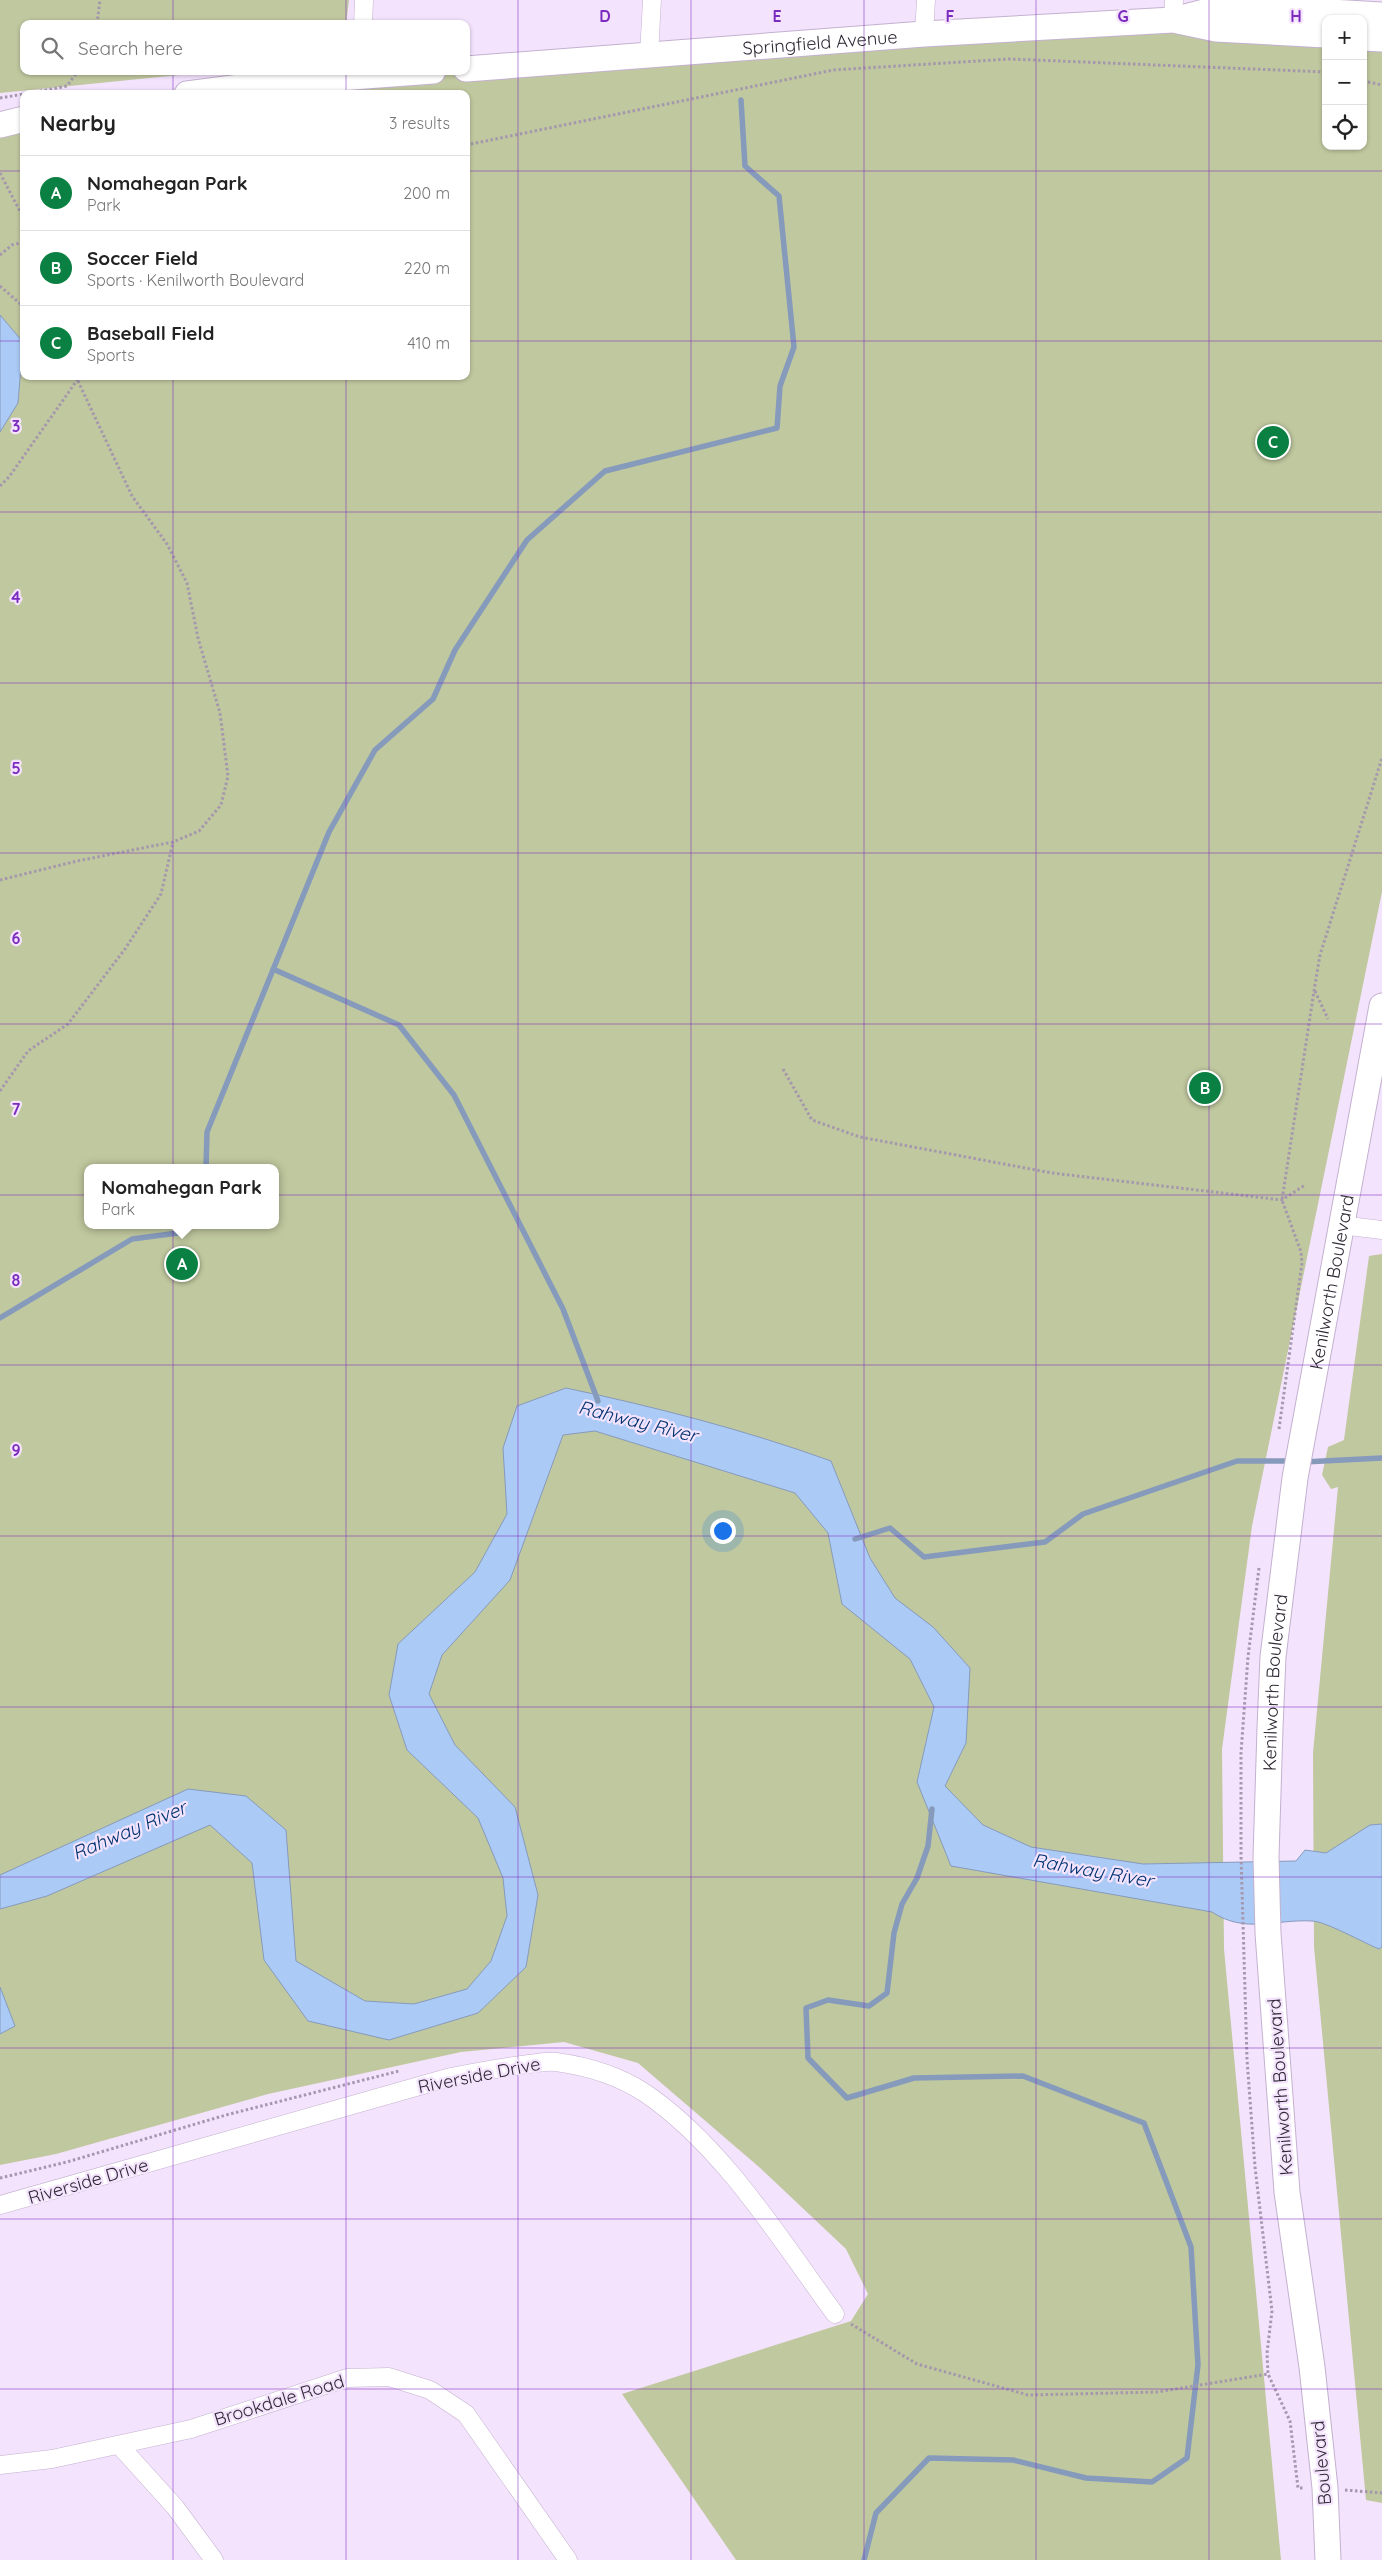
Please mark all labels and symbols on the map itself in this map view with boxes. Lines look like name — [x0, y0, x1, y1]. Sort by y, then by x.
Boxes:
text: D — [599, 6, 611, 26]
text: E — [772, 6, 782, 26]
text: F — [946, 6, 955, 26]
text: G — [1117, 6, 1129, 26]
text: H — [1290, 6, 1302, 26]
street label: Springfield Avenue — [742, 25, 898, 59]
text: 3 — [12, 416, 20, 436]
pin: C — [1257, 423, 1289, 461]
text: 4 — [11, 587, 21, 607]
text: 5 — [11, 758, 21, 778]
text: 6 — [12, 928, 21, 948]
pin: B — [1189, 1069, 1221, 1107]
text: 7 — [12, 1099, 21, 1119]
street label: Kenilworth Boulevard — [1304, 1193, 1359, 1371]
pin: A — [166, 1245, 198, 1283]
text: 8 — [12, 1270, 21, 1290]
water label: Rahway River — [576, 1395, 703, 1448]
text: 9 — [11, 1440, 21, 1460]
your location — [710, 1518, 736, 1544]
street label: Kenilworth Boulevard — [1257, 1593, 1292, 1771]
water label: Rahway River — [68, 1794, 192, 1865]
water label: Rahway River — [1031, 1848, 1158, 1893]
street label: Kenilworth Boulevard — [1262, 1998, 1298, 2176]
street label: Riverside Drive — [416, 2052, 542, 2098]
street label: Riverside Drive — [25, 2153, 151, 2209]
street label: Brookdale Road — [211, 2369, 347, 2431]
street label: Boulevard — [1306, 2420, 1336, 2506]

